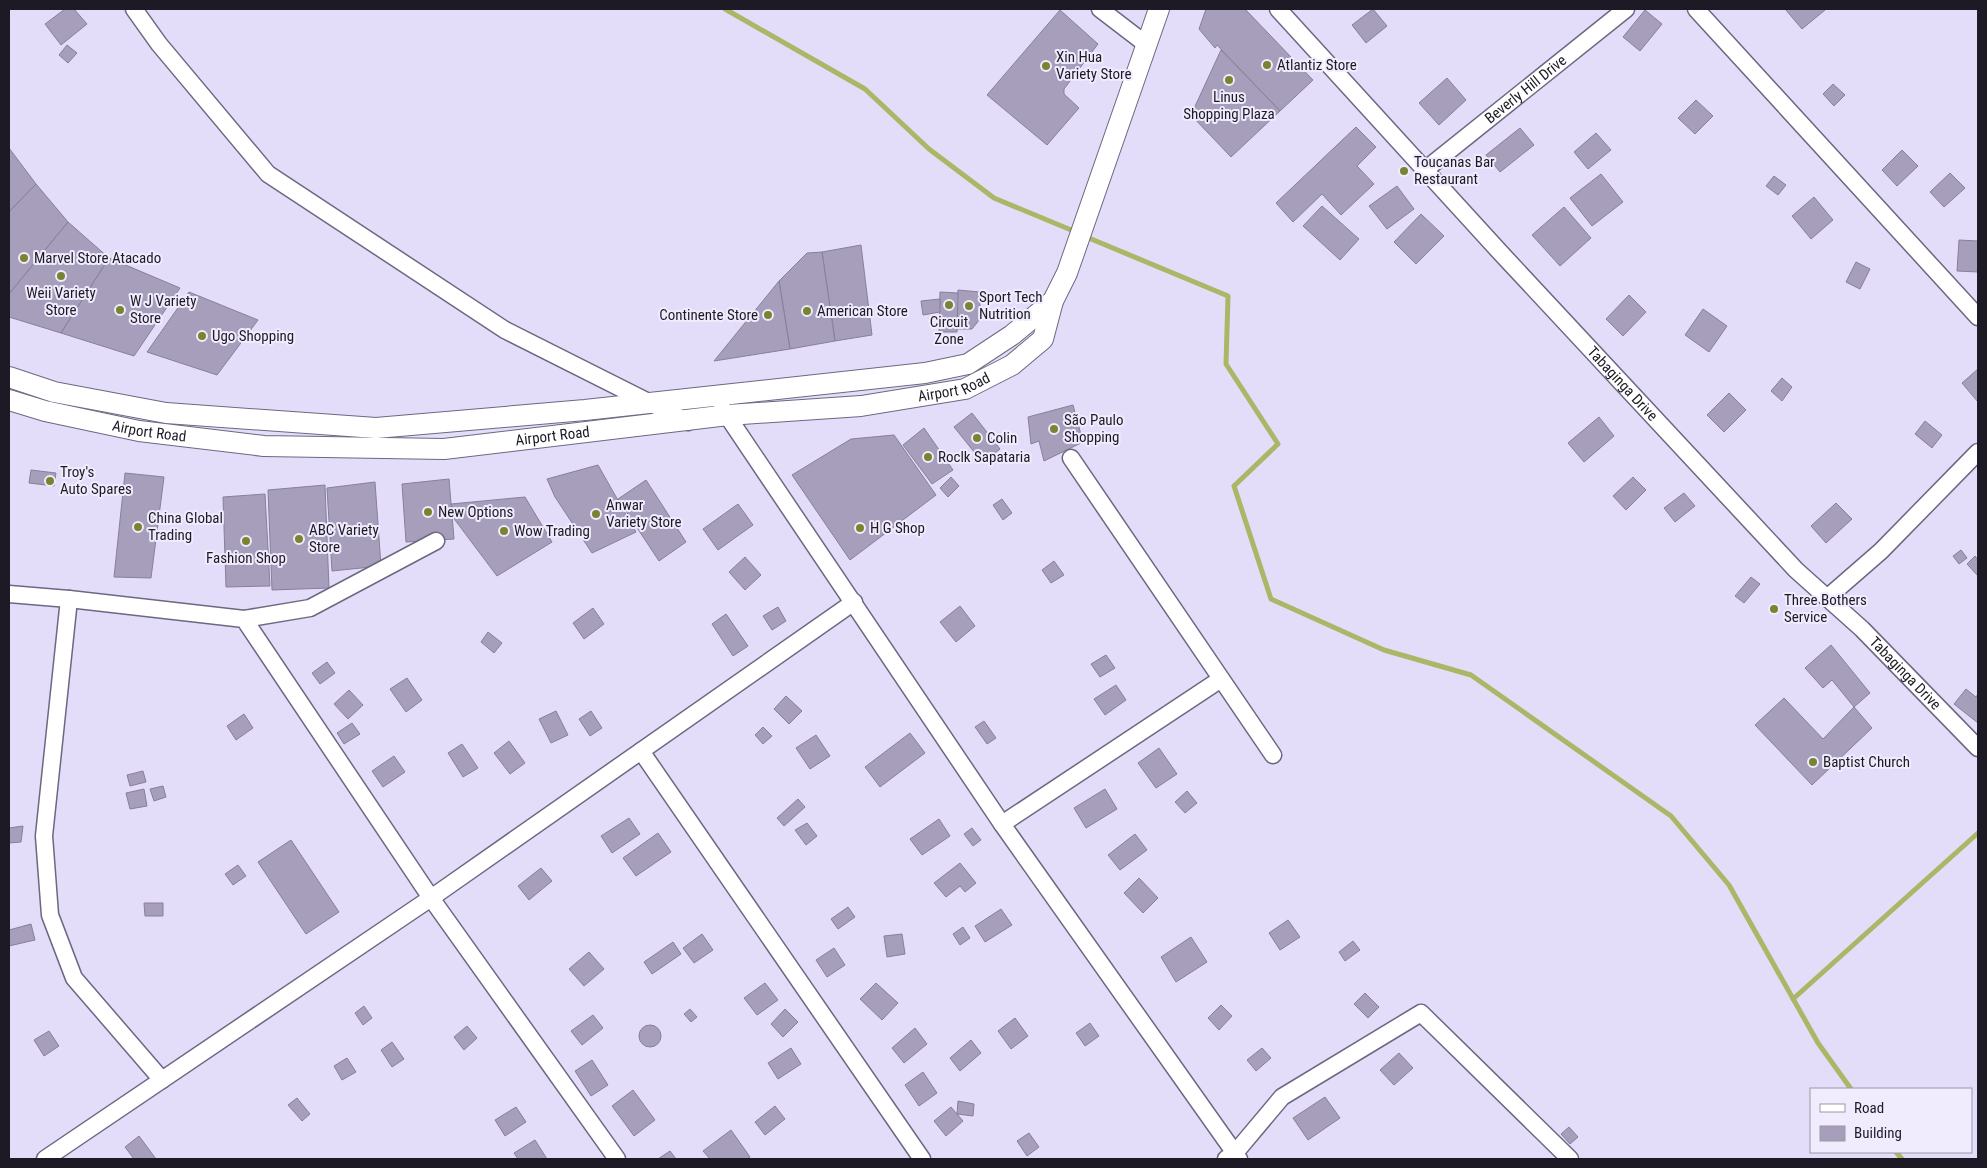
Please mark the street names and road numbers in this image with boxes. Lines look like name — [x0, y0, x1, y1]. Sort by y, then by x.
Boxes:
street label: Beverly Hill Drive — [1481, 51, 1570, 127]
street label: Tabaginga Drive — [1584, 343, 1661, 425]
street label: Airport Road — [916, 369, 993, 406]
street label: Airport Road — [111, 417, 187, 446]
street label: Airport Road — [514, 423, 591, 449]
street label: Tabaginga Drive — [1866, 633, 1945, 714]

